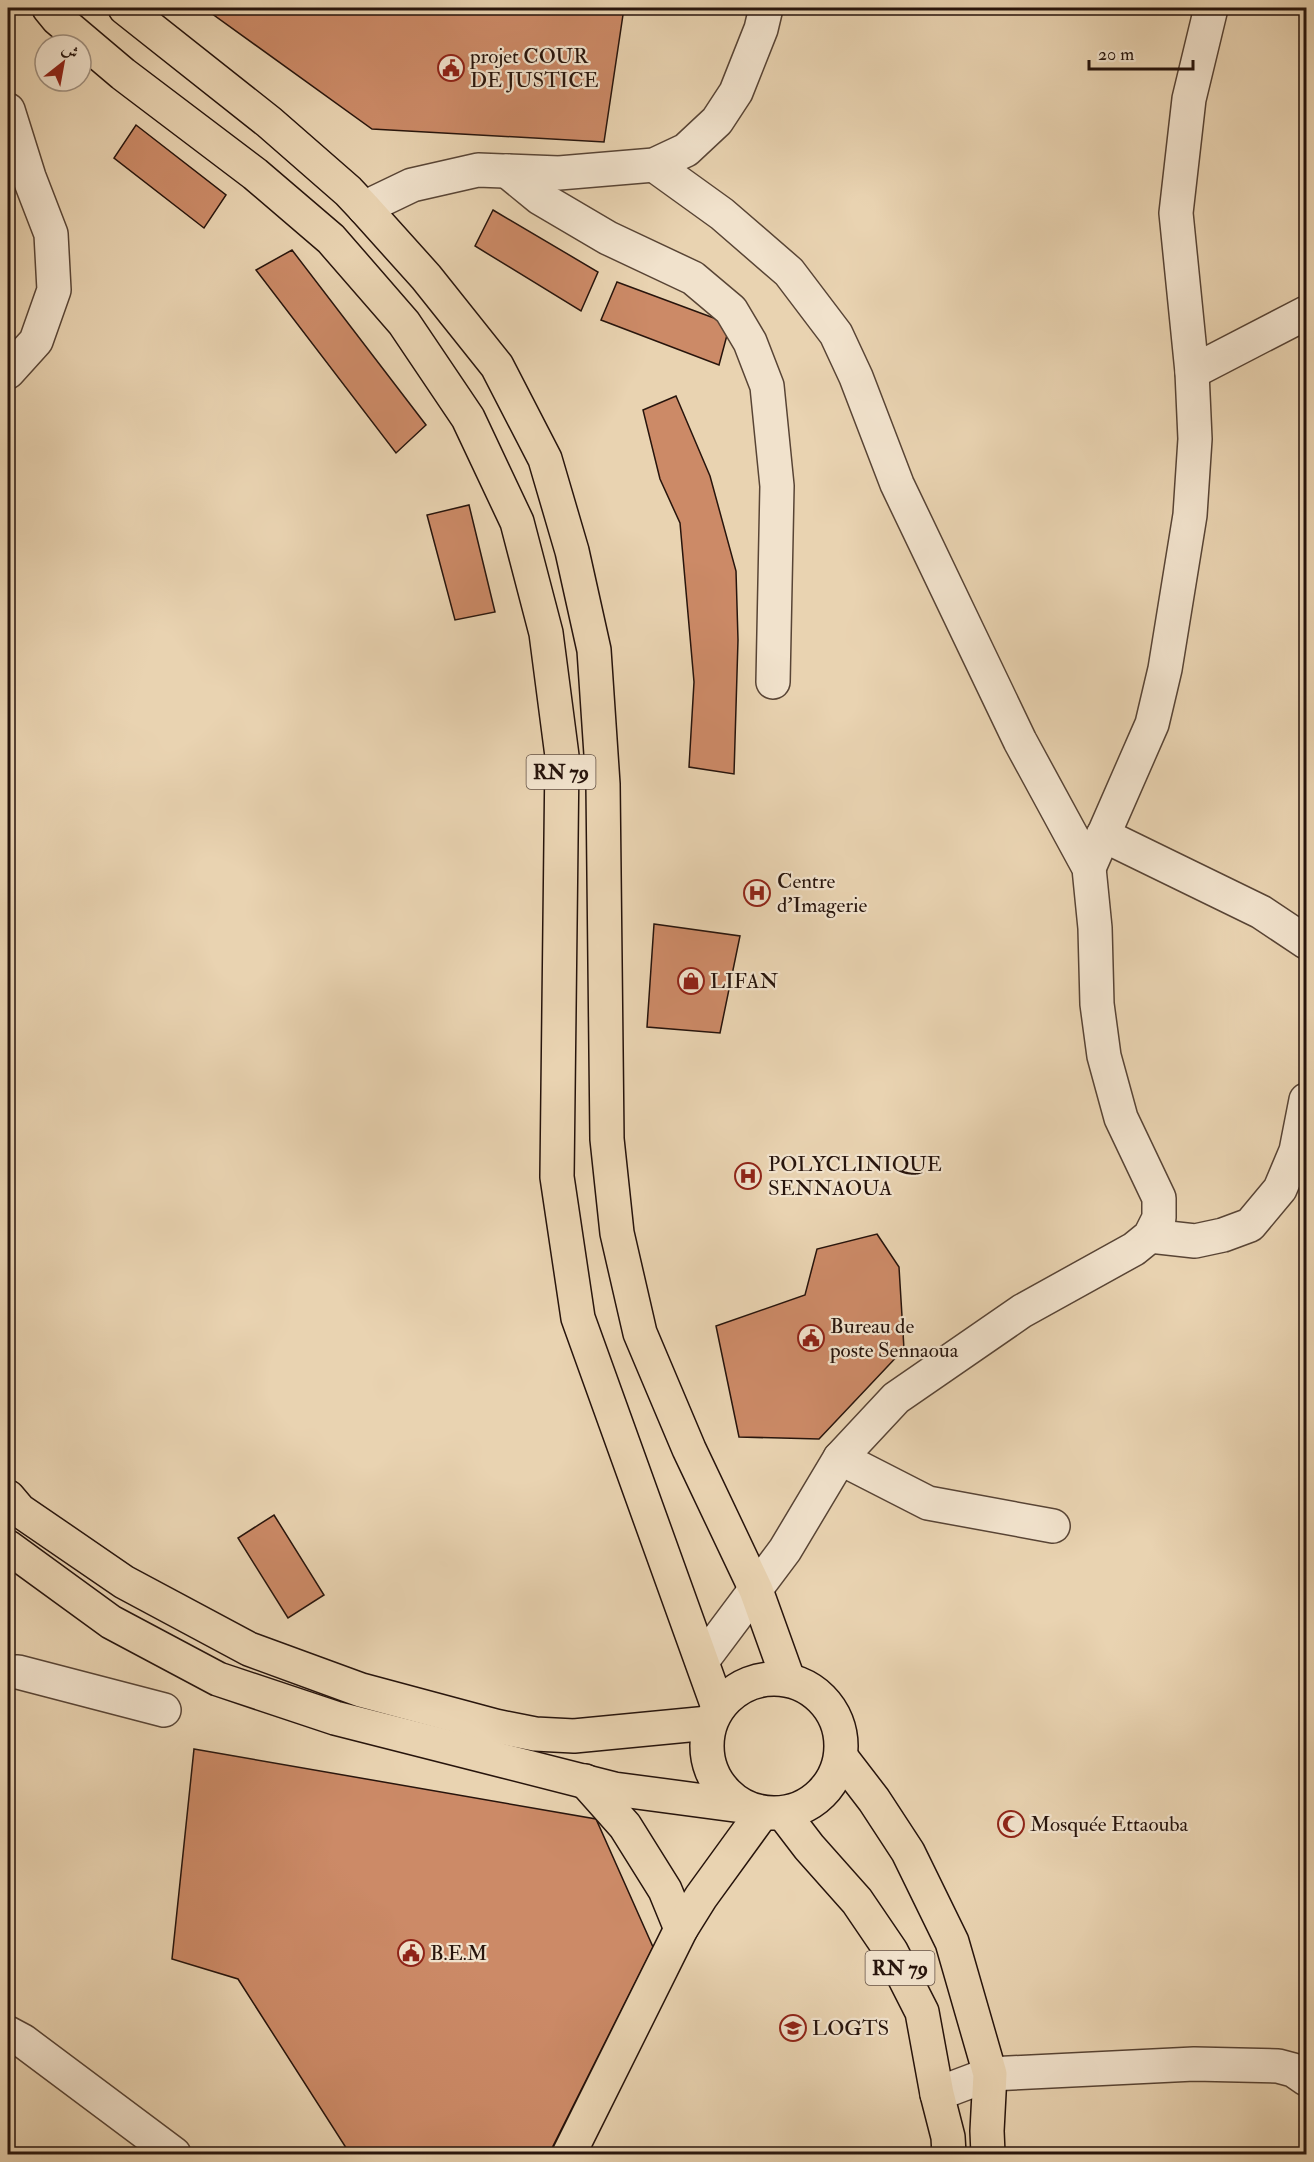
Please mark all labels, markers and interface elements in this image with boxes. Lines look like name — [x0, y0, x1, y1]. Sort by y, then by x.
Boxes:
north arrow — [33, 33, 93, 93]
scale bar — [1089, 33, 1192, 71]
text: ش — [58, 38, 82, 64]
place label: projet COUR DE JUSTICE — [469, 43, 599, 94]
text: 20 m — [1098, 43, 1134, 66]
public building icon: projet COUR DE JUSTICE — [436, 53, 466, 83]
road number: RN 79 — [526, 755, 596, 789]
place label: Centre d'Imagerie — [777, 868, 867, 919]
hospital icon: Centre d'Imagerie — [742, 878, 772, 908]
shop icon: LIFAN — [676, 966, 706, 996]
place label: LIFAN — [710, 968, 779, 995]
place label: POLYCLINIQUE SENNAOUA — [768, 1151, 942, 1202]
hospital icon: POLYCLINIQUE SENNAOUA — [733, 1161, 763, 1191]
place label: Bureau de poste Sennaoua — [829, 1313, 959, 1364]
public building icon: Bureau de poste Sennaoua — [796, 1323, 826, 1353]
mosque icon: Mosquée Ettaouba — [996, 1809, 1026, 1839]
place label: Mosquée Ettaouba — [1030, 1811, 1189, 1838]
public building icon: B.E.M — [396, 1938, 426, 1968]
place label: B.E.M — [430, 1940, 487, 1967]
road number: RN 79 — [866, 1951, 934, 1985]
school or university icon: LOGTS — [778, 2013, 808, 2043]
place label: LOGTS — [812, 2015, 889, 2042]

